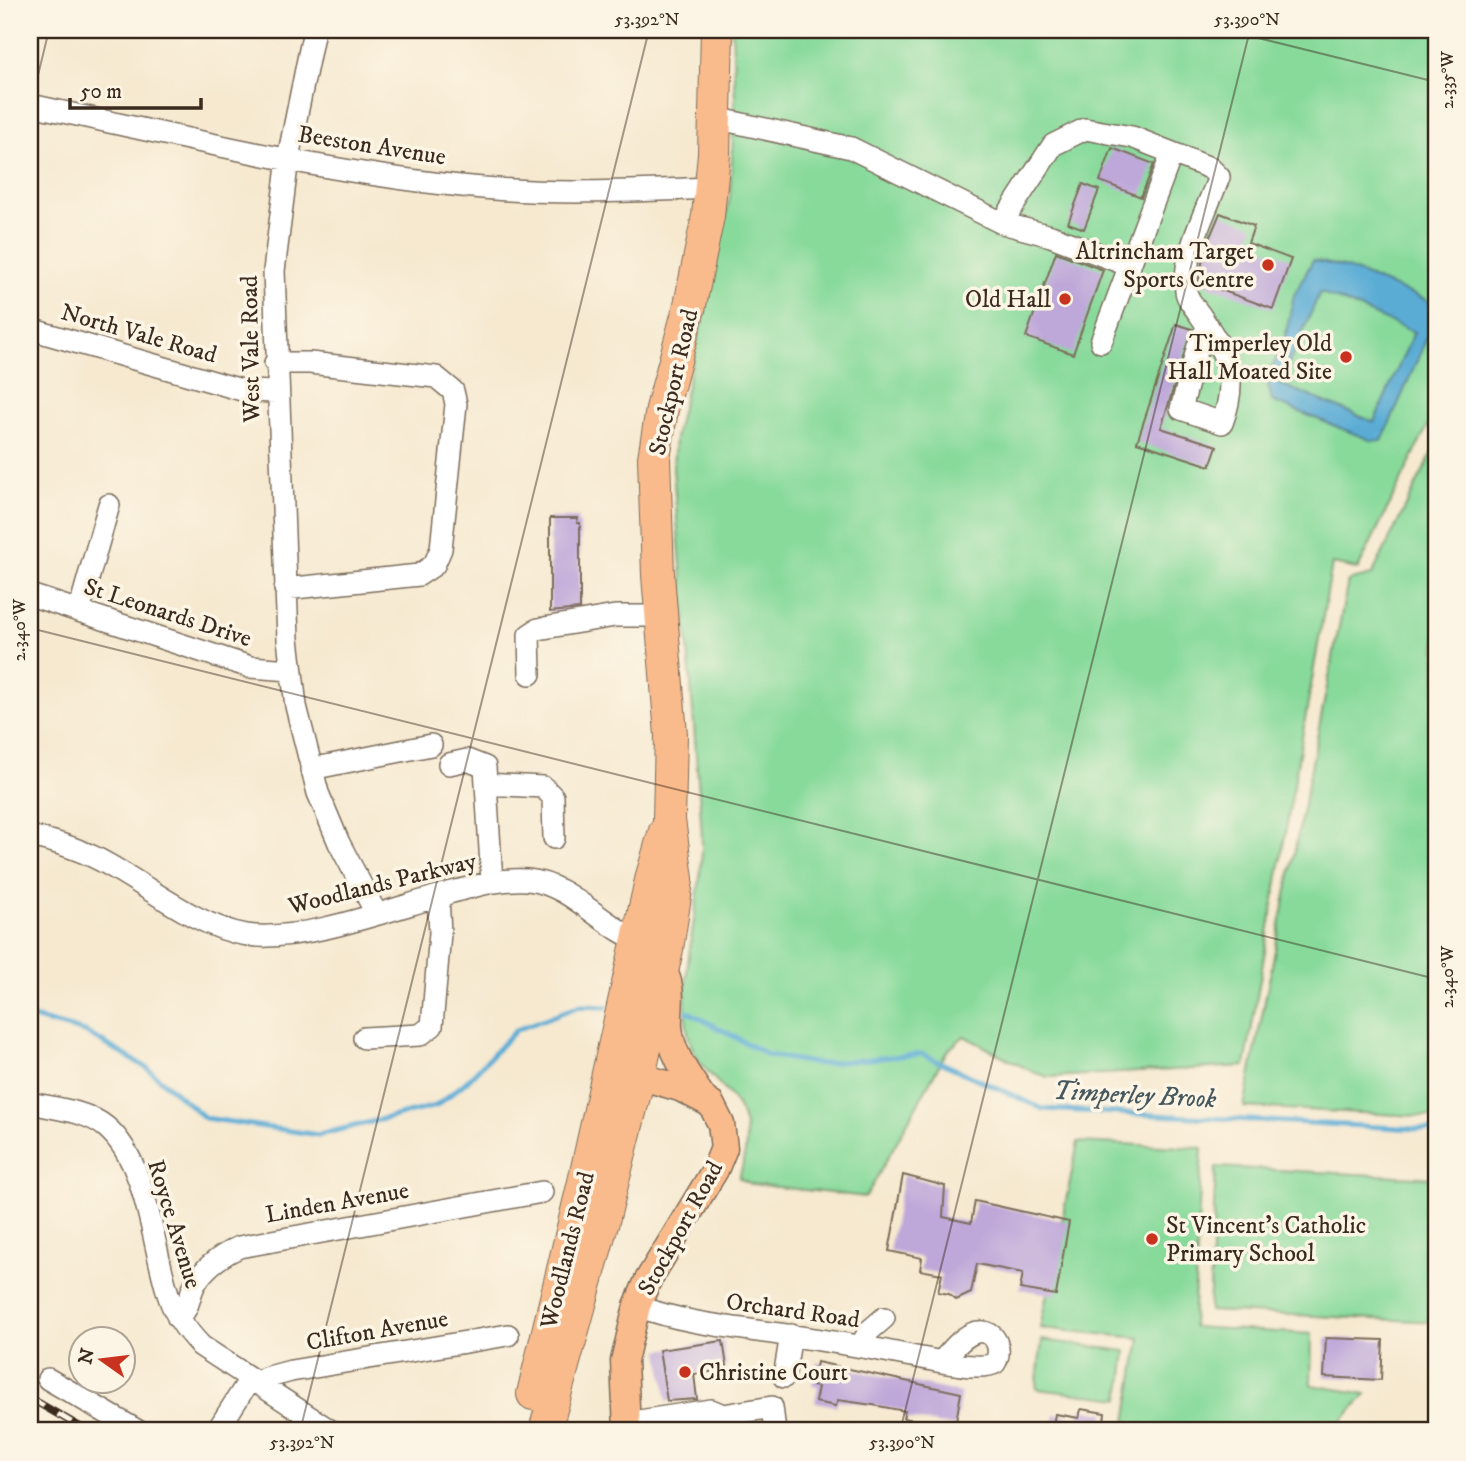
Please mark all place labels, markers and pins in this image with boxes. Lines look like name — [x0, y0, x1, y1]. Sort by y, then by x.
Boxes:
place label: Altrincham Target Sports Centre — [1076, 237, 1254, 295]
marker: Altrincham Target Sports Centre — [1260, 257, 1276, 273]
place label: Old Hall — [965, 285, 1052, 315]
marker: Old Hall — [1057, 291, 1073, 307]
place label: Timperley Old Hall Moated Site — [1168, 329, 1332, 387]
marker: Timperley Old Hall Moated Site — [1338, 349, 1354, 365]
place label: St Vincent's Catholic Primary School — [1166, 1211, 1366, 1269]
marker: St Vincent's Catholic Primary School — [1144, 1231, 1160, 1247]
place label: Christine Court — [699, 1358, 848, 1388]
marker: Christine Court — [677, 1364, 693, 1380]

